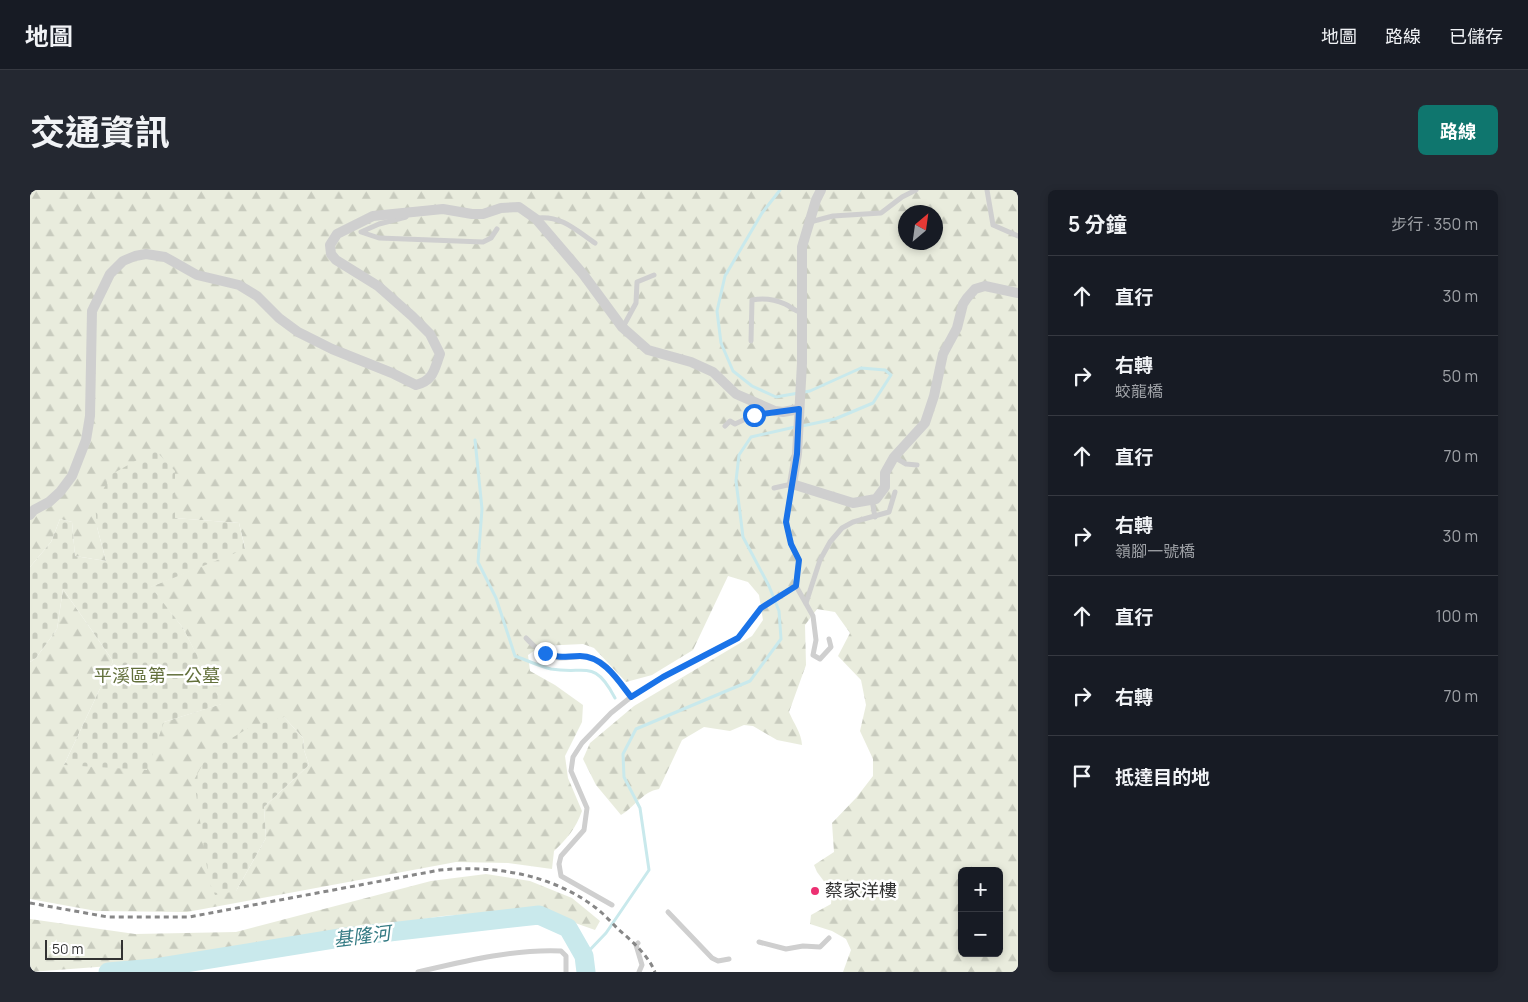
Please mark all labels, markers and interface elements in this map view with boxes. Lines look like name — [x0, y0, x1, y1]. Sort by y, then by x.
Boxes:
text: 地圖 — [25, 19, 73, 52]
text: 地圖 — [1321, 24, 1357, 48]
text: 路線 — [1385, 24, 1421, 48]
text: 已儲存 — [1449, 24, 1503, 48]
button: 路線 — [1418, 105, 1498, 155]
text: 交通資訊 — [30, 108, 170, 156]
north arrow — [898, 205, 943, 250]
text: 5 分鐘 — [1068, 210, 1127, 238]
text: 步行 · 350 m — [1391, 213, 1478, 235]
icon: ahead — [1068, 282, 1096, 310]
text: 直行 — [1115, 284, 1153, 310]
text: 30 m — [1443, 285, 1478, 307]
text: 右轉 — [1115, 352, 1153, 378]
icon: right — [1068, 362, 1096, 390]
text: 50 m — [1442, 365, 1478, 387]
text: 蛟龍橋 — [1115, 380, 1163, 402]
route start — [743, 404, 766, 427]
icon: ahead — [1068, 442, 1096, 470]
text: 直行 — [1115, 444, 1153, 470]
text: 70 m — [1443, 445, 1478, 467]
text: 右轉 — [1115, 512, 1153, 538]
icon: right — [1068, 522, 1096, 550]
text: 30 m — [1443, 525, 1478, 547]
text: 嶺腳一號橋 — [1115, 540, 1195, 562]
icon: ahead — [1068, 602, 1096, 630]
text: 直行 — [1115, 604, 1153, 630]
text: 100 m — [1435, 605, 1478, 627]
route end — [534, 642, 557, 665]
park label: 平溪區第一公墓 — [94, 663, 220, 687]
icon: right — [1068, 682, 1096, 710]
text: 右轉 — [1115, 684, 1153, 710]
text: 70 m — [1443, 685, 1478, 707]
icon: arrive — [1068, 762, 1096, 790]
text: 抵達目的地 — [1115, 764, 1210, 790]
map controls — [958, 867, 1003, 957]
button: + — [958, 867, 1003, 912]
place label: 蔡家洋樓 — [825, 878, 897, 902]
marker: 蔡家洋樓 — [809, 885, 821, 897]
button: − — [958, 912, 1003, 957]
water label: 基隆河 — [332, 919, 396, 952]
scale bar — [45, 937, 122, 960]
text: 50 m — [52, 939, 83, 958]

